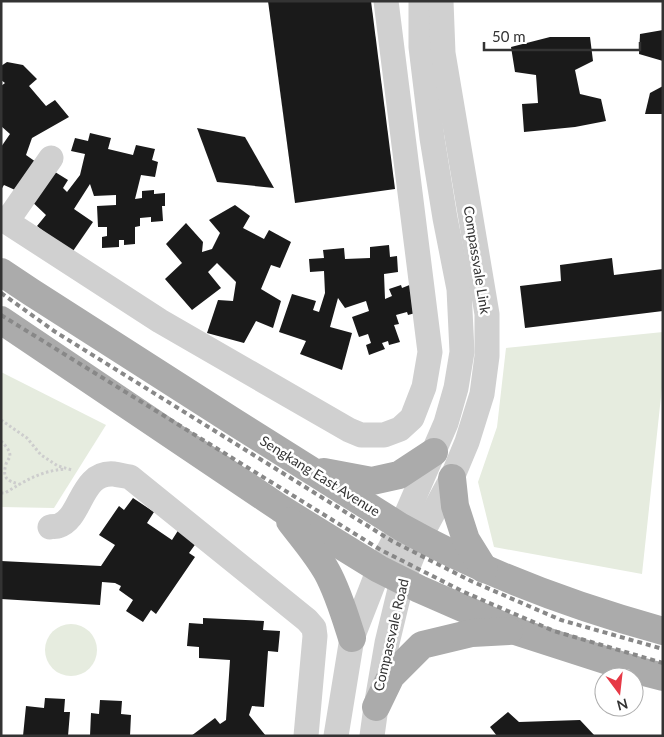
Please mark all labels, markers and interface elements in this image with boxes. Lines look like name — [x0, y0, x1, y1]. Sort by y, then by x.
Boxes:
scale bar — [484, 20, 640, 52]
text: 50 m — [492, 27, 526, 45]
street label: Compassvale Link — [461, 205, 495, 316]
street label: Sengkang East Avenue — [257, 432, 383, 519]
street label: Compassvale Road — [369, 577, 412, 693]
north arrow — [594, 667, 644, 717]
text: N — [615, 695, 630, 715]

